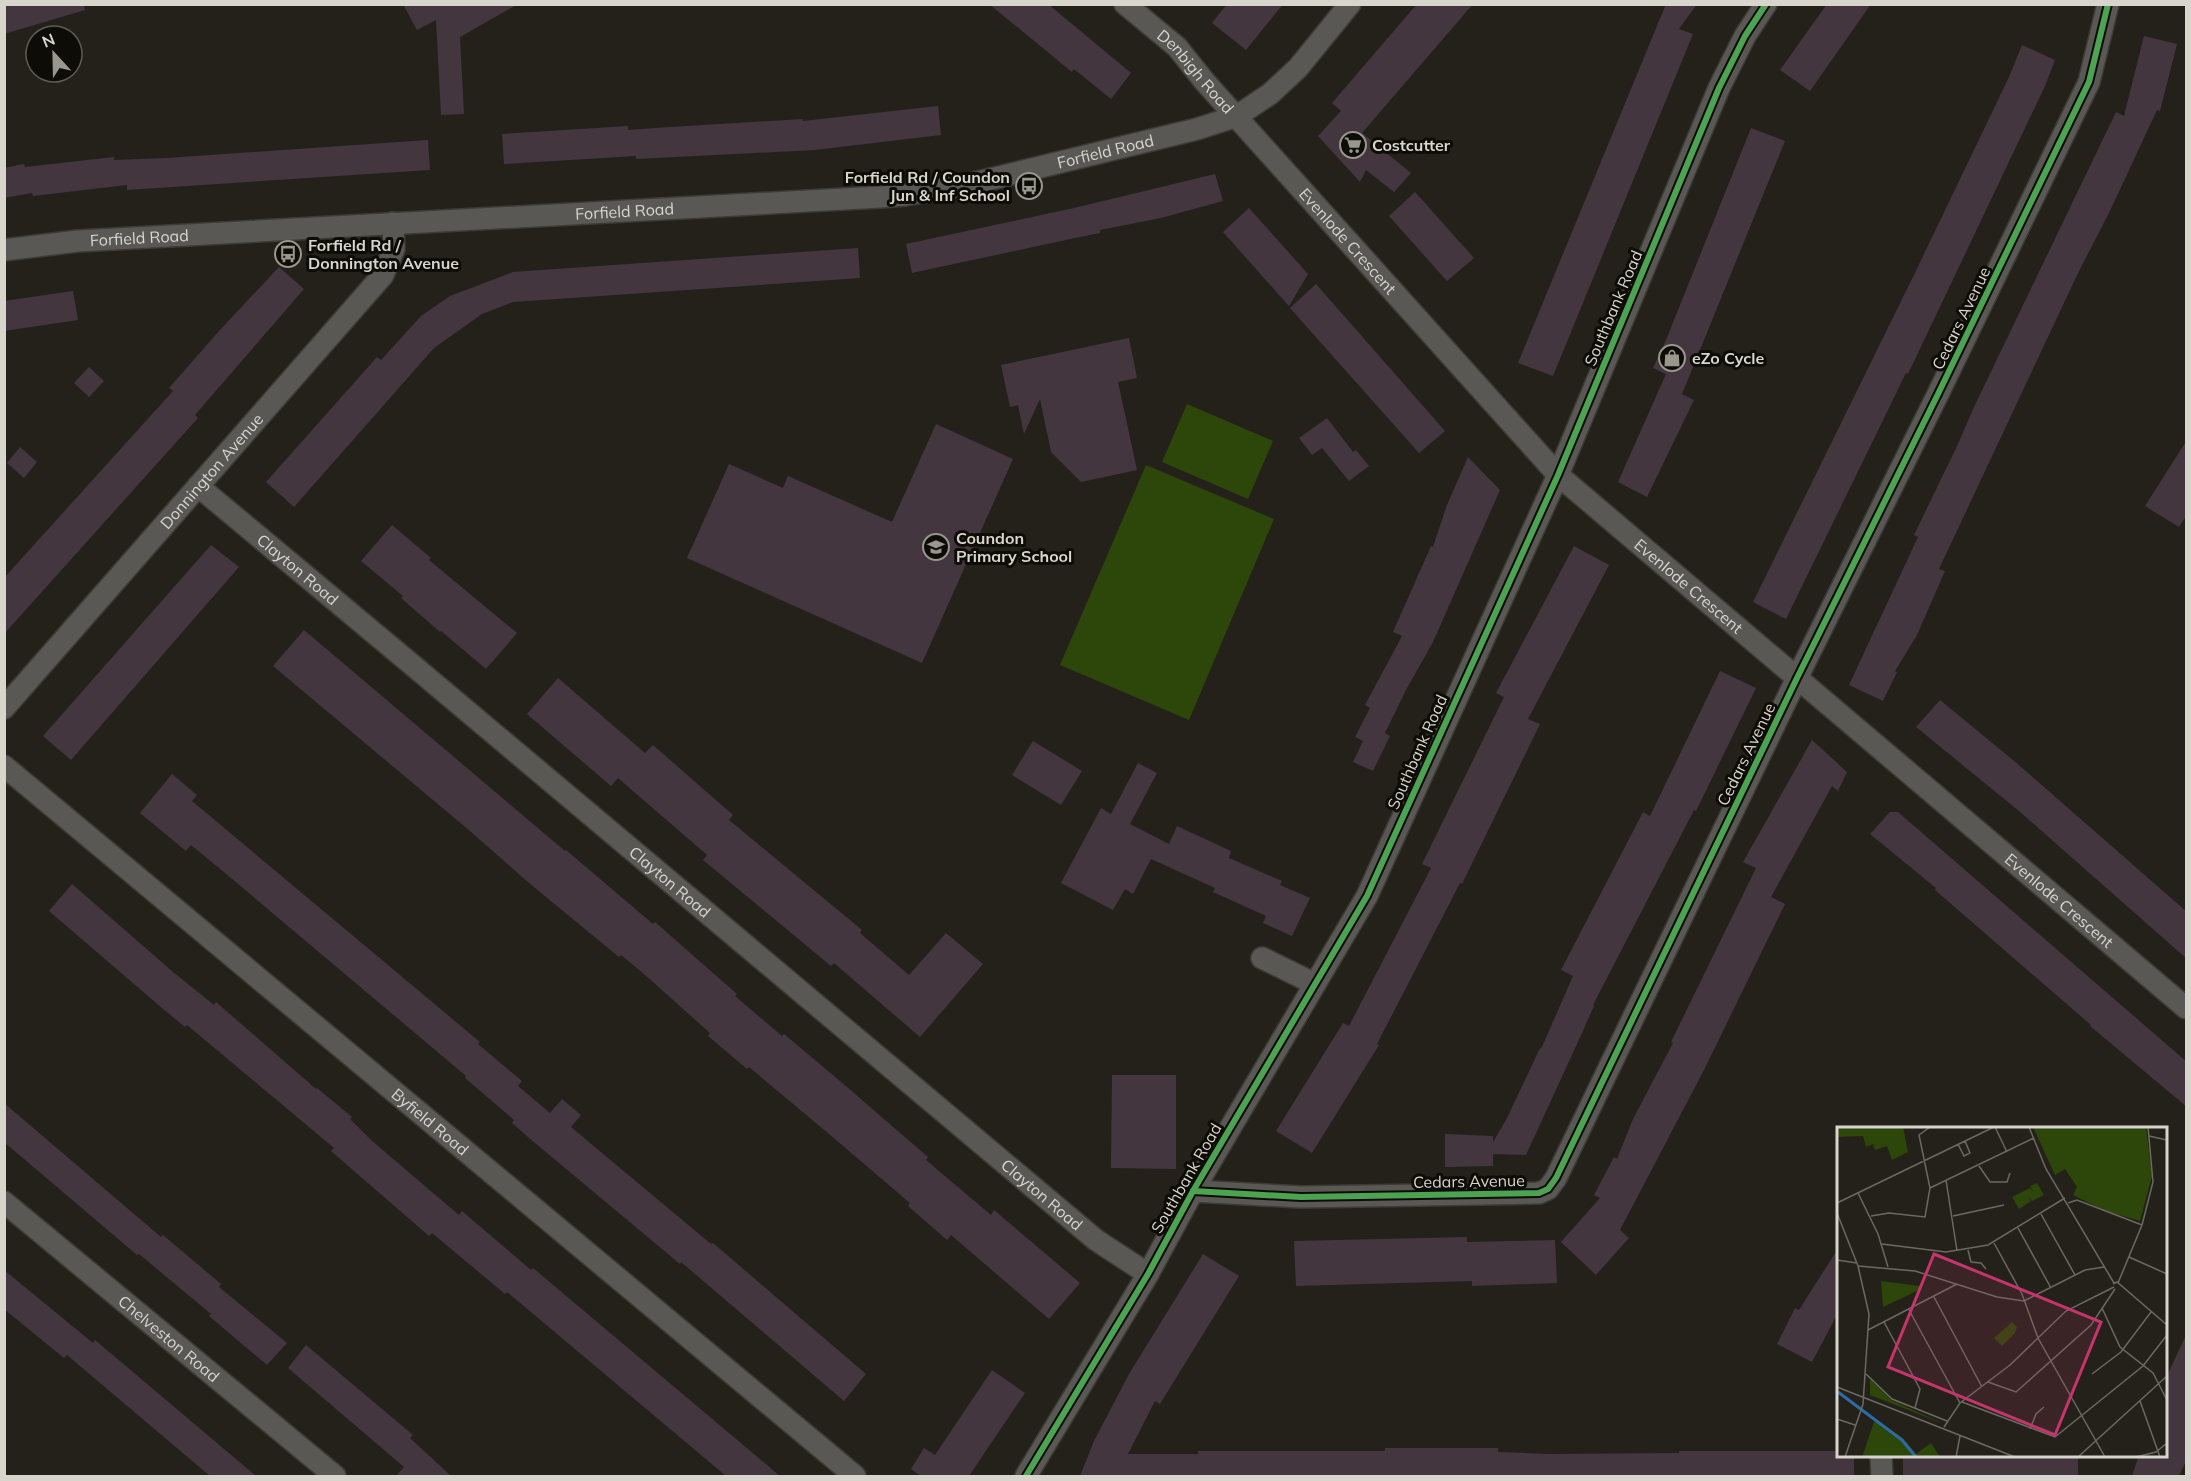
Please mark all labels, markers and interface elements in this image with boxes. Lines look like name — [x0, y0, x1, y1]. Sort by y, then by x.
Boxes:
north arrow — [24, 24, 84, 84]
street label: Denbigh Road — [1153, 25, 1238, 117]
text: N — [39, 29, 58, 52]
street label: Forfield Road — [1055, 130, 1156, 173]
supermarket icon: Costcutter — [1338, 130, 1368, 160]
place label: Costcutter — [1372, 135, 1451, 155]
place label: Forfield Rd / Coundon Jun & Inf School — [845, 167, 1010, 205]
bus stop icon: Forfield Rd / Coundon Jun & Inf School — [1014, 171, 1044, 201]
street label: Evenlode Crescent — [1295, 184, 1401, 299]
street label: Forfield Road — [575, 198, 675, 224]
street label: Forfield Road — [89, 225, 189, 250]
place label: Forfield Rd / Donnington Avenue — [308, 235, 459, 273]
bus stop icon: Forfield Rd / Donnington Avenue — [273, 239, 303, 269]
street label: Southbank Road — [1580, 247, 1646, 369]
street label: Cedars Avenue — [1927, 263, 1995, 373]
shop icon: eZo Cycle — [1657, 343, 1687, 373]
place label: eZo Cycle — [1692, 348, 1764, 368]
street label: Donnington Avenue — [156, 409, 267, 533]
place label: Coundon Primary School — [956, 528, 1072, 566]
street label: Clayton Road — [253, 529, 343, 609]
school or university icon: Coundon Primary School — [921, 532, 951, 562]
street label: Evenlode Crescent — [1630, 534, 1747, 638]
street label: Southbank Road — [1383, 692, 1451, 812]
street label: Cedars Avenue — [1712, 699, 1780, 809]
street label: Clayton Road — [625, 842, 715, 922]
street label: Evenlode Crescent — [2001, 849, 2118, 952]
street label: Byfield Road — [388, 1084, 473, 1159]
street label: Southbank Road — [1146, 1120, 1226, 1236]
inset map — [1837, 1127, 2167, 1457]
street label: Clayton Road — [997, 1155, 1087, 1235]
street label: Cedars Avenue — [1413, 1170, 1525, 1192]
street label: Chelveston Road — [114, 1291, 224, 1386]

